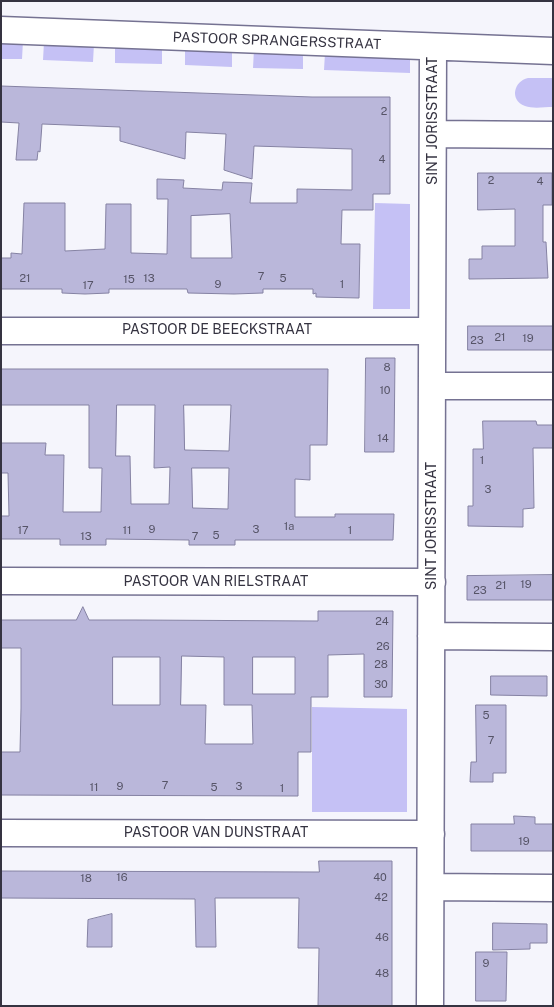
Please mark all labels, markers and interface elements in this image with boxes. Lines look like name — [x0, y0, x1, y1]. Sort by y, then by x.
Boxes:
street label: PASTOOR SPRANGERSSTRAAT — [172, 29, 382, 53]
street label: SINT JORISSTRAAT — [425, 57, 441, 185]
house number: 2 — [381, 105, 387, 119]
house number: 4 — [379, 153, 385, 167]
house number: 2 — [488, 174, 494, 188]
house number: 4 — [537, 175, 543, 189]
house number: 7 — [258, 270, 264, 284]
house number: 21 — [19, 272, 31, 286]
house number: 13 — [143, 272, 155, 286]
house number: 5 — [279, 272, 287, 286]
house number: 15 — [123, 273, 135, 287]
house number: 9 — [215, 278, 221, 292]
house number: 1 — [340, 278, 344, 292]
house number: 17 — [82, 279, 94, 293]
street label: PASTOOR DE BEECKSTRAAT — [122, 322, 312, 338]
house number: 21 — [494, 331, 506, 345]
house number: 19 — [522, 332, 534, 346]
house number: 23 — [470, 334, 484, 348]
house number: 8 — [383, 361, 391, 375]
house number: 10 — [379, 384, 391, 398]
house number: 14 — [377, 432, 389, 446]
house number: 1 — [480, 454, 484, 468]
street label: SINT JORISSTRAAT — [424, 462, 440, 590]
house number: 3 — [485, 483, 491, 497]
house number: 1a — [284, 520, 294, 534]
house number: 9 — [149, 523, 155, 537]
house number: 3 — [253, 523, 259, 537]
house number: 17 — [17, 524, 29, 538]
house number: 11 — [123, 524, 131, 538]
house number: 1 — [348, 524, 352, 538]
house number: 5 — [212, 529, 220, 543]
house number: 13 — [80, 530, 92, 544]
house number: 7 — [192, 530, 198, 544]
street label: PASTOOR VAN RIELSTRAAT — [124, 574, 308, 590]
house number: 19 — [520, 578, 532, 592]
house number: 21 — [495, 579, 507, 593]
house number: 23 — [473, 584, 487, 598]
house number: 24 — [375, 615, 389, 629]
house number: 26 — [376, 640, 390, 654]
house number: 28 — [374, 658, 388, 672]
house number: 30 — [374, 678, 388, 692]
house number: 5 — [482, 709, 490, 723]
house number: 7 — [488, 734, 494, 748]
house number: 7 — [162, 779, 168, 793]
house number: 9 — [117, 780, 123, 794]
house number: 3 — [236, 780, 242, 794]
house number: 11 — [90, 781, 98, 795]
house number: 5 — [210, 781, 218, 795]
house number: 1 — [280, 782, 284, 796]
street label: PASTOOR VAN DUNSTRAAT — [124, 825, 308, 841]
house number: 19 — [518, 835, 530, 849]
house number: 16 — [116, 871, 128, 885]
house number: 40 — [373, 871, 387, 885]
house number: 18 — [80, 872, 92, 886]
house number: 42 — [374, 891, 388, 905]
house number: 46 — [375, 931, 389, 945]
house number: 9 — [483, 957, 489, 971]
house number: 48 — [375, 967, 389, 981]

